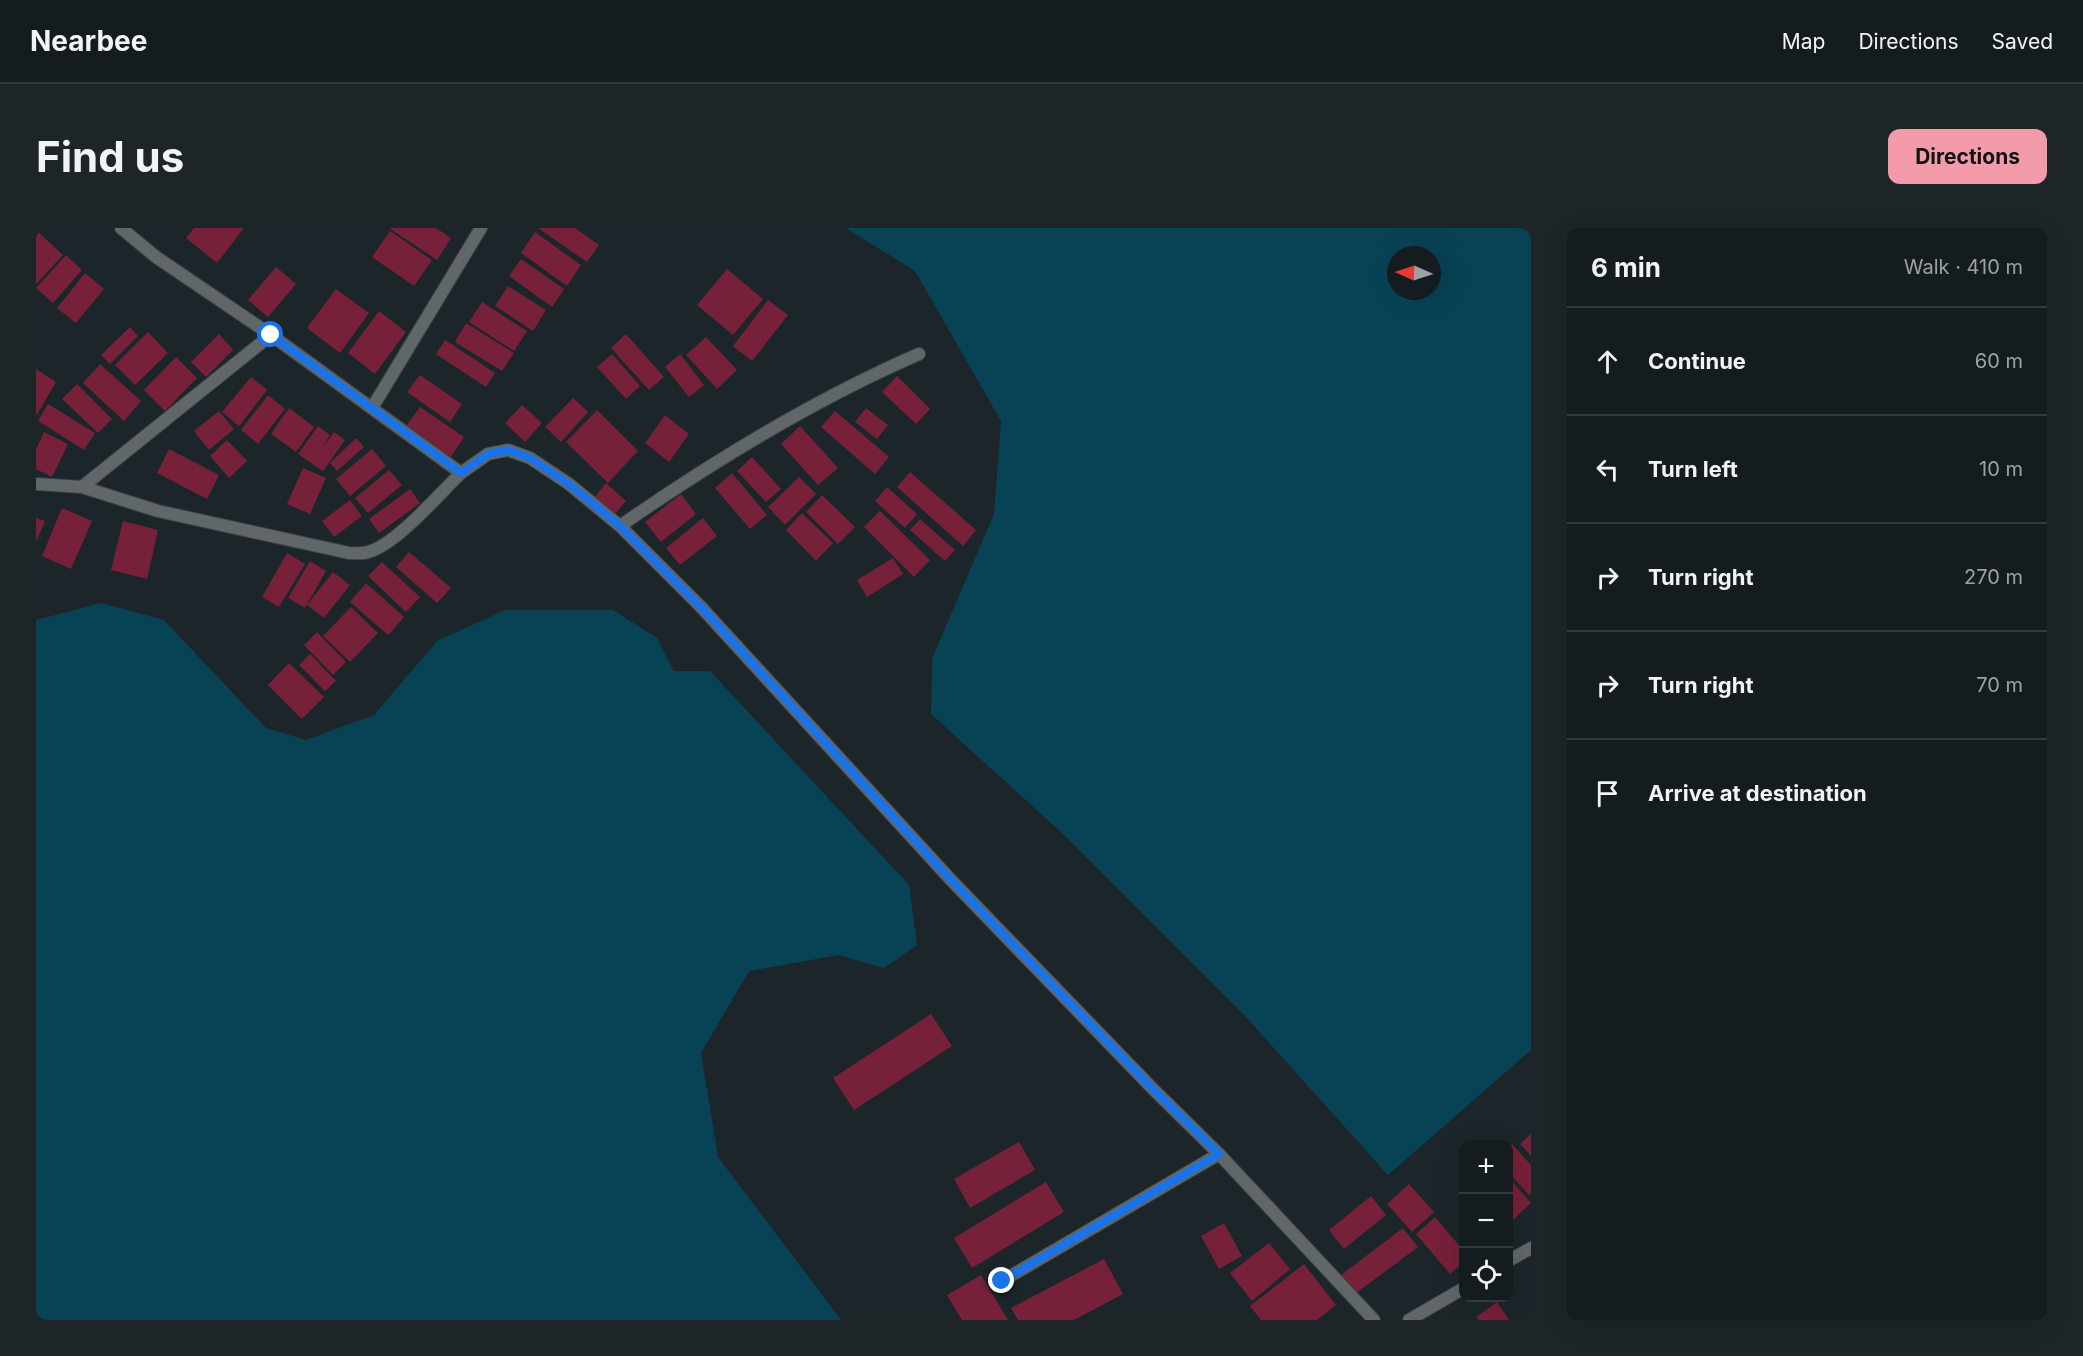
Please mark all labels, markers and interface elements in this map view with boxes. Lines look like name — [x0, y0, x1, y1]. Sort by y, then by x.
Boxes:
text: Nearbee — [30, 24, 147, 58]
text: Map — [1782, 29, 1825, 54]
text: Directions — [1858, 29, 1959, 54]
text: Saved — [1992, 29, 2053, 54]
button: Directions — [1888, 129, 2047, 184]
text: Find us — [36, 131, 184, 182]
north arrow — [1387, 246, 1441, 300]
text: 6 min — [1591, 252, 1661, 283]
text: Walk · 410 m — [1904, 255, 2023, 279]
route start — [257, 321, 283, 347]
icon: ahead — [1591, 345, 1624, 378]
text: Continue — [1648, 348, 1746, 374]
text: 60 m — [1975, 349, 2023, 373]
icon: left — [1591, 453, 1624, 486]
text: Turn left — [1648, 456, 1738, 482]
text: 10 m — [1979, 457, 2023, 481]
icon: right — [1591, 561, 1624, 594]
text: Turn right — [1648, 564, 1754, 590]
text: 270 m — [1964, 565, 2023, 589]
icon: right — [1591, 669, 1624, 702]
text: Turn right — [1648, 672, 1754, 698]
text: 70 m — [1976, 673, 2023, 697]
icon: arrive — [1591, 777, 1624, 810]
text: Arrive at destination — [1648, 780, 1867, 806]
map controls — [1459, 1140, 1513, 1302]
button: + — [1459, 1140, 1513, 1194]
button: − — [1459, 1194, 1513, 1248]
button: locate — [1459, 1248, 1513, 1302]
route end — [988, 1267, 1014, 1293]

